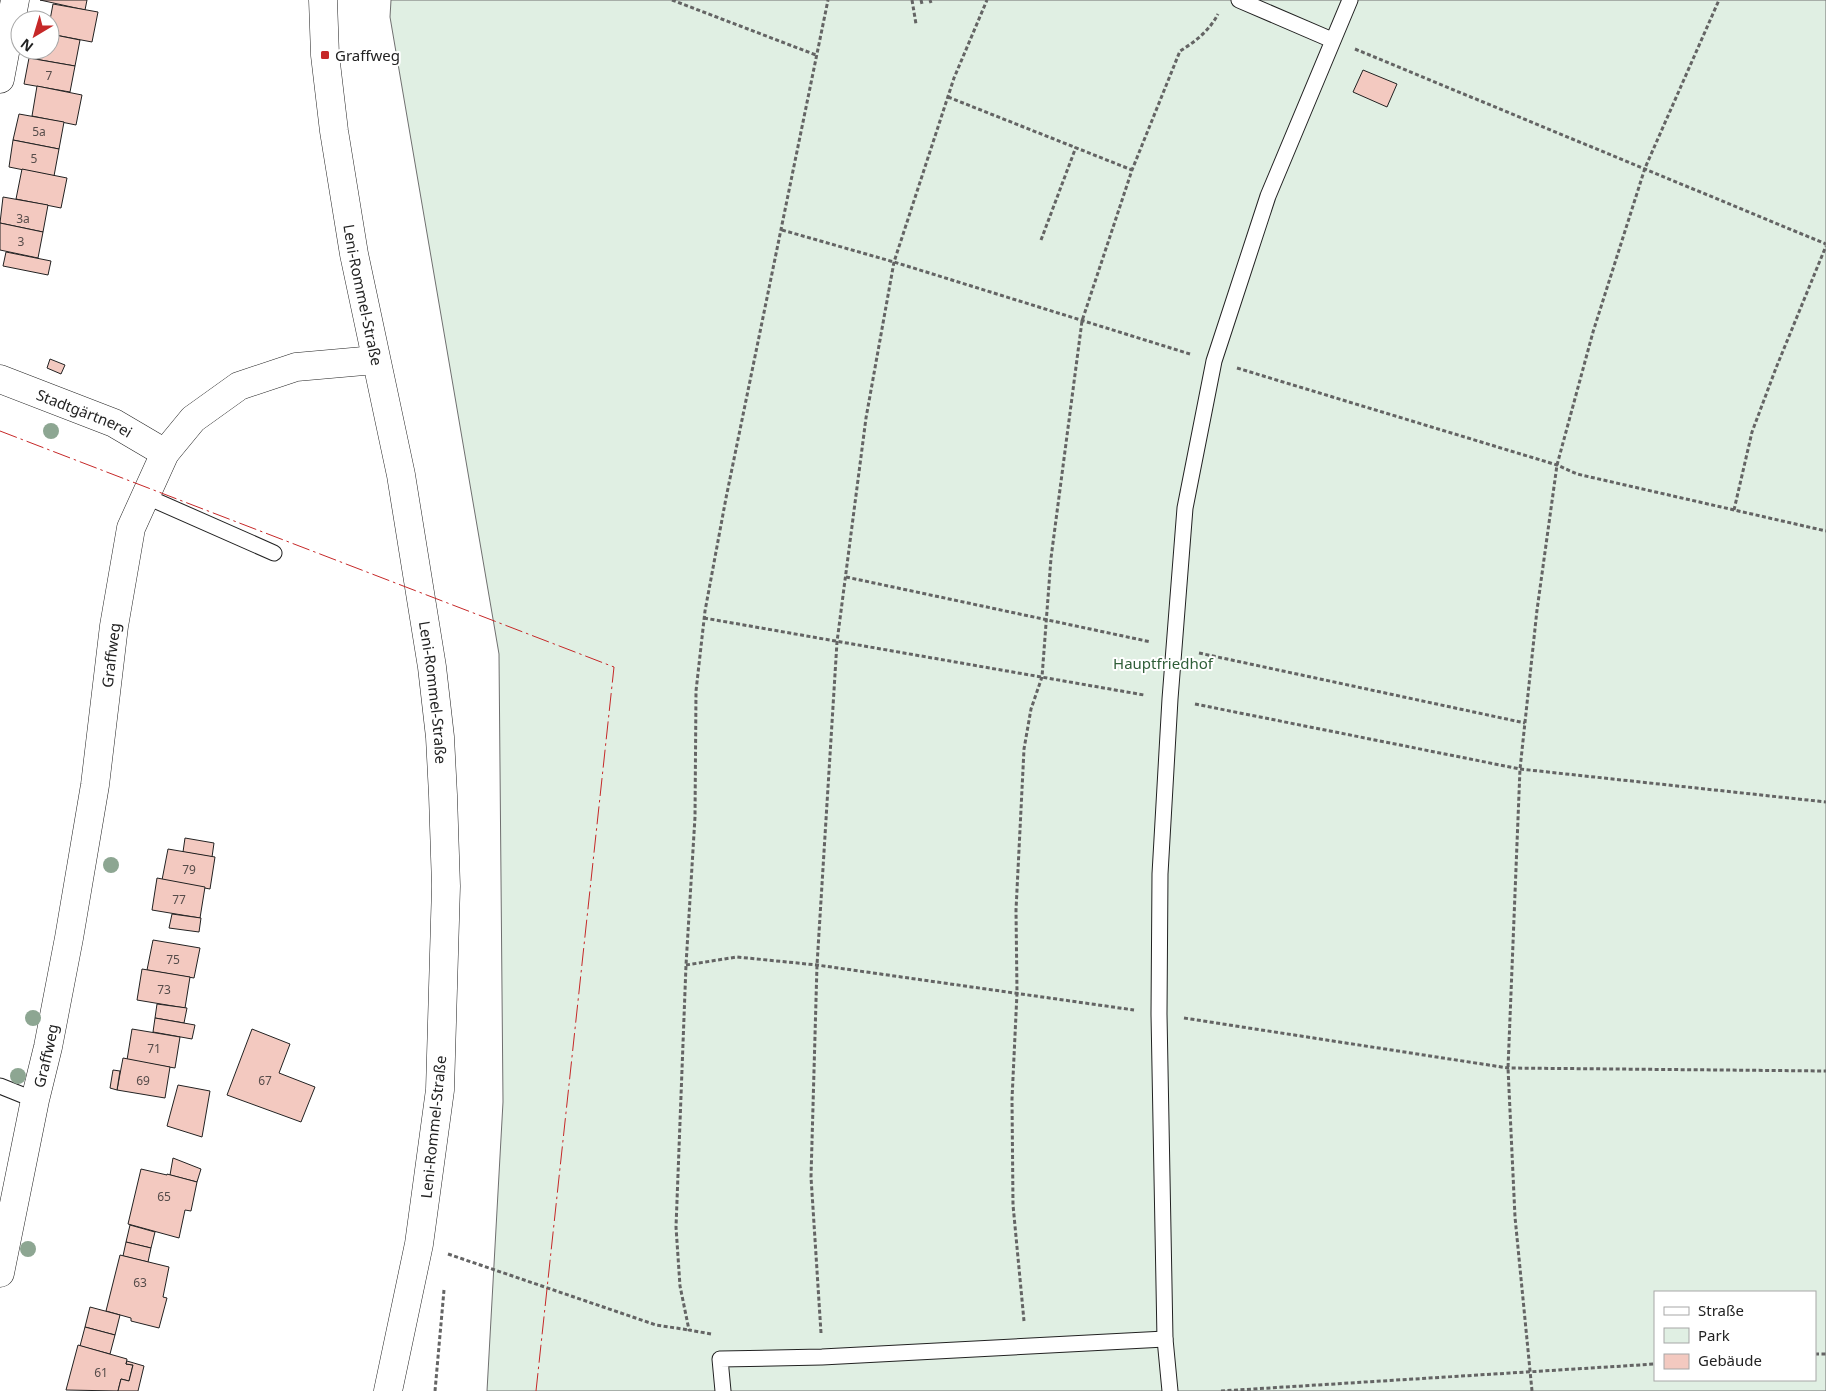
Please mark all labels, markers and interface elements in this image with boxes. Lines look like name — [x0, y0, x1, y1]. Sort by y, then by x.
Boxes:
north arrow — [10, 10, 60, 60]
text: N — [16, 35, 37, 57]
place label: Graffweg — [335, 45, 400, 65]
marker: Graffweg — [319, 49, 331, 61]
house number: 7 — [46, 67, 53, 84]
house number: 5a — [32, 123, 46, 140]
house number: 5 — [31, 150, 38, 167]
house number: 3a — [16, 210, 30, 227]
street label: Leni-Rommel-Straße — [339, 223, 387, 367]
house number: 3 — [18, 233, 25, 250]
street label: Stadtgärtnerei — [34, 384, 136, 442]
street label: Leni-Rommel-Straße — [415, 619, 451, 764]
street label: Graffweg — [97, 622, 124, 689]
park label: Hauptfriedhof — [1113, 653, 1214, 673]
house number: 79 — [182, 861, 196, 878]
house number: 77 — [172, 891, 186, 908]
house number: 75 — [166, 951, 180, 968]
house number: 73 — [157, 981, 171, 998]
street label: Graffweg — [28, 1022, 62, 1090]
house number: 71 — [147, 1040, 161, 1057]
street label: Leni-Rommel-Straße — [416, 1054, 450, 1200]
house number: 69 — [136, 1072, 150, 1089]
house number: 67 — [258, 1072, 272, 1089]
house number: 65 — [157, 1188, 171, 1205]
house number: 63 — [133, 1274, 147, 1291]
legend — [1654, 1291, 1816, 1381]
text: Straße — [1698, 1300, 1744, 1320]
text: Park — [1698, 1325, 1730, 1345]
text: Gebäude — [1698, 1350, 1762, 1370]
house number: 61 — [94, 1364, 108, 1381]

